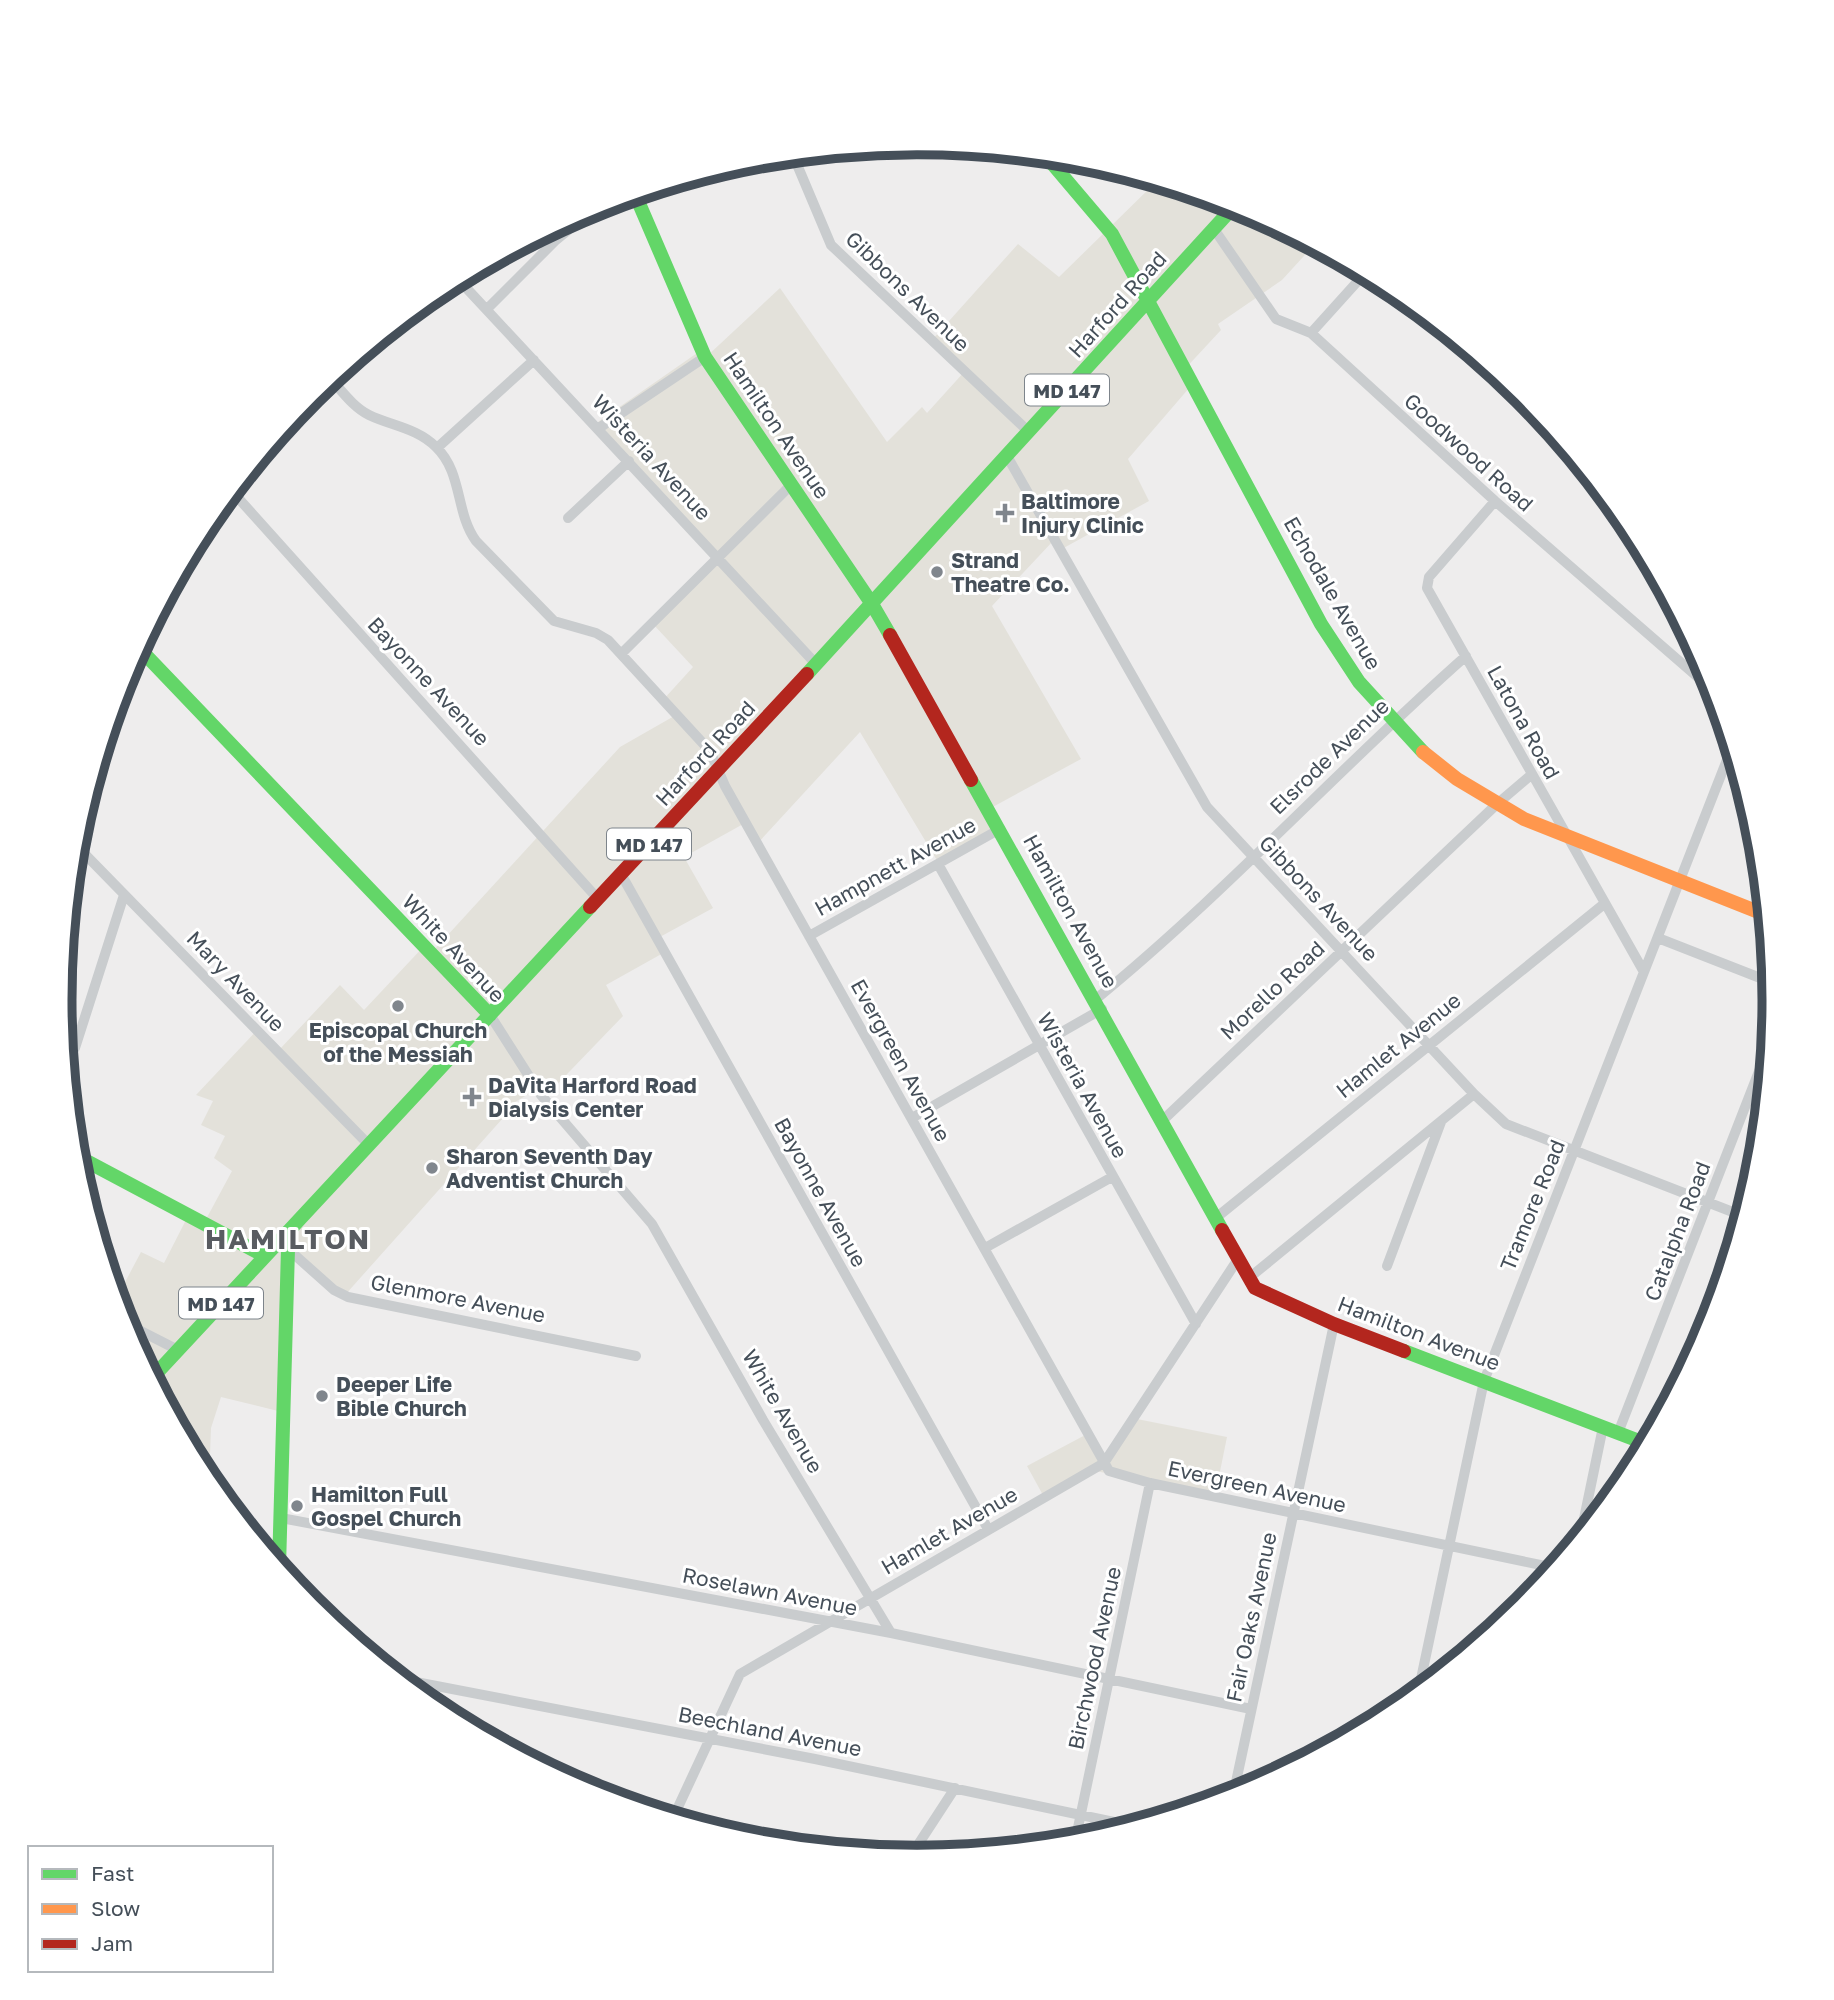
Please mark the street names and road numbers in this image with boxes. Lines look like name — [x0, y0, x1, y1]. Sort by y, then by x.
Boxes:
street label: Gibbons Avenue — [841, 225, 975, 357]
street label: Harford Road — [1062, 245, 1172, 363]
street label: Hamilton Avenue — [718, 347, 836, 503]
road number: MD 147 — [1025, 374, 1109, 406]
street label: Goodwood Road — [1399, 387, 1539, 517]
street label: Wisteria Avenue — [587, 389, 717, 525]
street label: Echodale Avenue — [1279, 512, 1387, 674]
street label: Bayonne Avenue — [363, 611, 495, 751]
street label: Latona Road — [1482, 660, 1566, 784]
street label: Elsrode Avenue — [1264, 693, 1394, 819]
street label: Harford Road — [650, 695, 760, 811]
street label: Hampnett Avenue — [810, 811, 980, 921]
road number: MD 147 — [607, 828, 691, 860]
street label: Hamilton Avenue — [1018, 830, 1124, 992]
street label: Gibbons Avenue — [1254, 830, 1384, 966]
street label: White Avenue — [397, 888, 511, 1008]
street label: Mary Avenue — [182, 925, 290, 1037]
street label: Morello Road — [1214, 935, 1330, 1045]
street label: Evergreen Avenue — [846, 974, 956, 1146]
street label: Hamlet Avenue — [1330, 987, 1466, 1103]
street label: Wisteria Avenue — [1032, 1008, 1134, 1162]
street label: Bayonne Avenue — [769, 1113, 873, 1271]
street label: Tramore Road — [1494, 1136, 1570, 1274]
street label: Catalpha Road — [1638, 1158, 1716, 1304]
street label: Glenmore Avenue — [369, 1268, 547, 1328]
road number: MD 147 — [179, 1288, 263, 1318]
street label: Hamilton Avenue — [1334, 1290, 1504, 1376]
street label: White Avenue — [737, 1344, 829, 1478]
street label: Evergreen Avenue — [1165, 1454, 1349, 1518]
street label: Hamlet Avenue — [876, 1481, 1022, 1579]
street label: Fair Oaks Avenue — [1220, 1530, 1282, 1704]
street label: Roselawn Avenue — [680, 1561, 860, 1621]
street label: Birchwood Avenue — [1062, 1564, 1126, 1752]
street label: Beechland Avenue — [676, 1700, 864, 1762]

